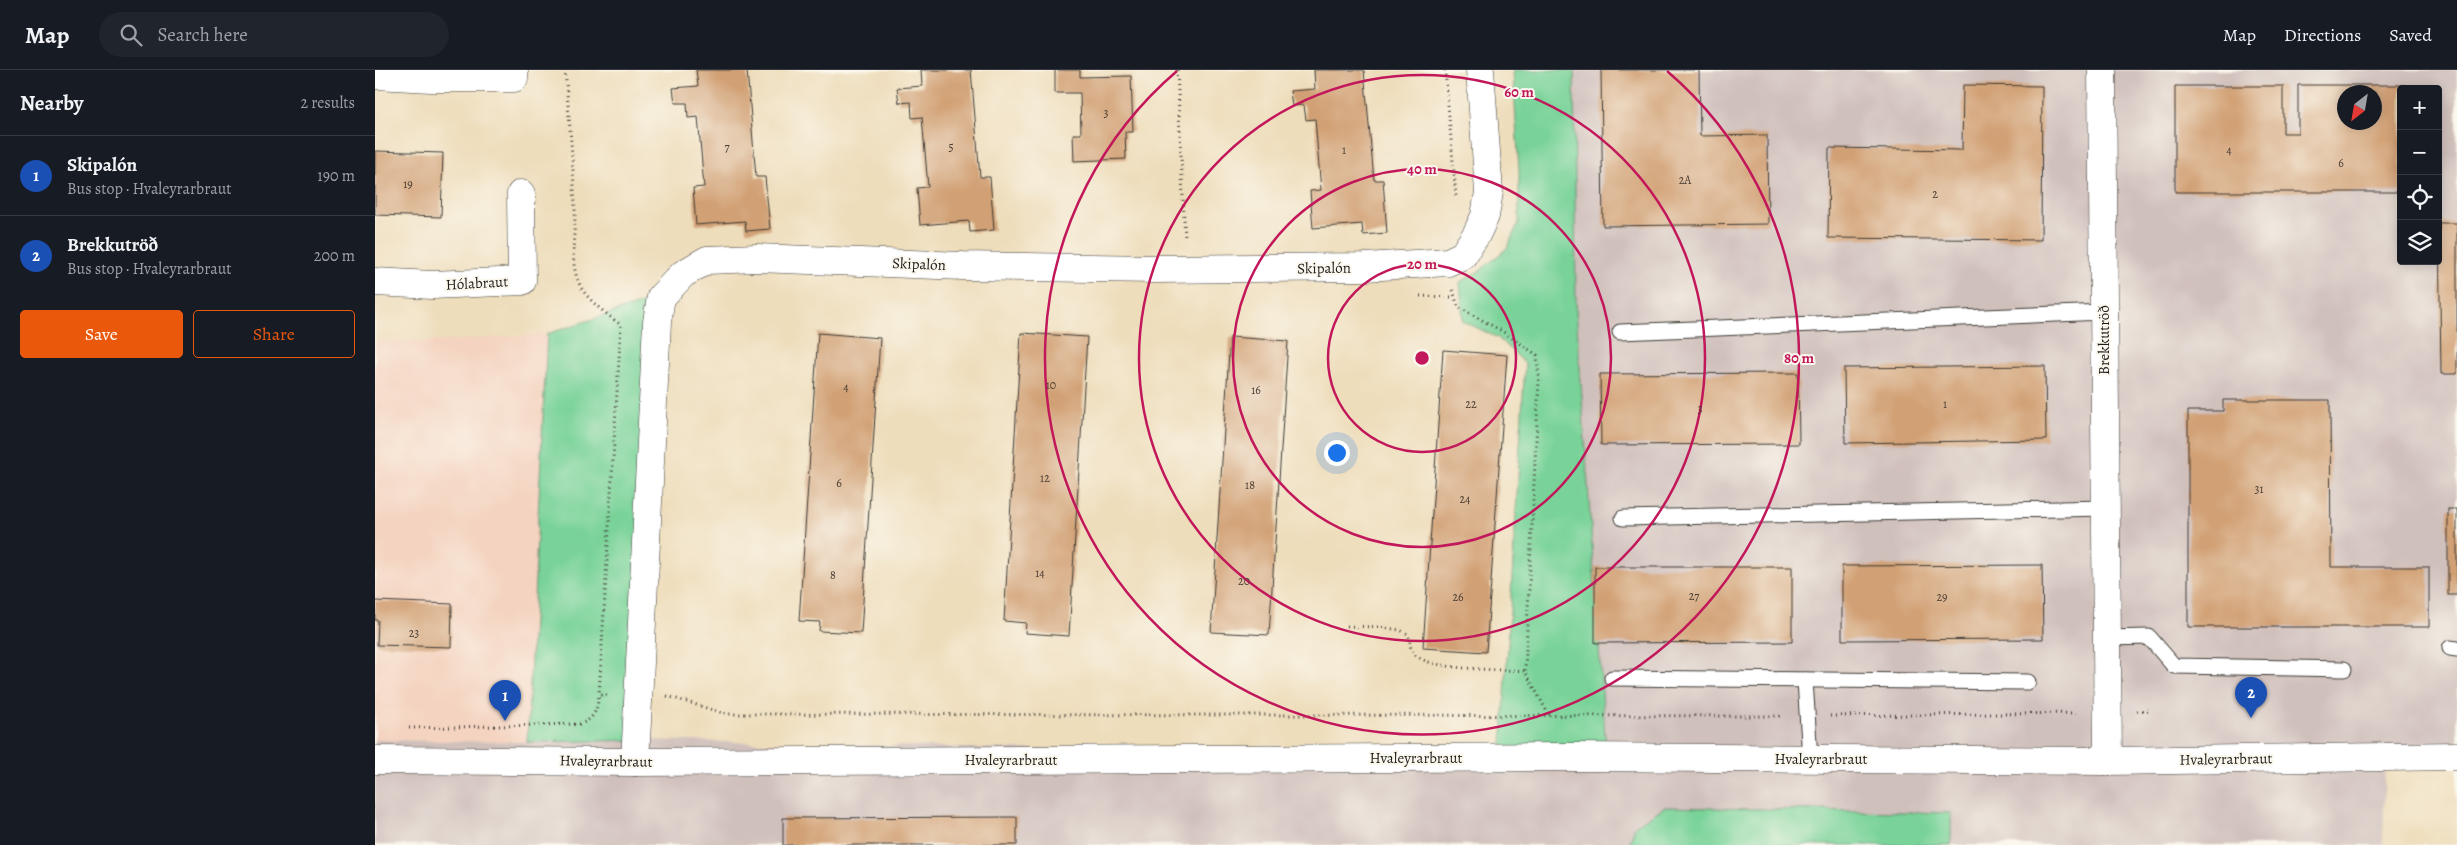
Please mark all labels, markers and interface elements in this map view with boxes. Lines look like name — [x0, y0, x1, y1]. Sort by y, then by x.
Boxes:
search box — [99, 12, 449, 57]
text: Map — [25, 19, 69, 51]
icon: search — [117, 21, 145, 49]
text: Search here — [157, 22, 248, 48]
text: Map — [2223, 23, 2256, 47]
text: Directions — [2284, 23, 2361, 47]
text: Saved — [2389, 23, 2432, 47]
text: 60 m — [1504, 82, 1534, 102]
north arrow — [2337, 85, 2382, 130]
map controls — [2397, 85, 2442, 265]
button: + — [2397, 85, 2442, 130]
text: Nearby — [20, 89, 83, 117]
text: 2 results — [300, 92, 355, 114]
house number: 3 — [1104, 105, 1109, 121]
button: − — [2397, 130, 2442, 175]
house number: 7 — [724, 139, 730, 155]
house number: 5 — [948, 139, 954, 155]
house number: 1 — [1342, 142, 1346, 158]
house number: 4 — [2226, 142, 2232, 158]
text: Skipalón — [67, 152, 137, 178]
house number: 6 — [2338, 155, 2344, 171]
text: 40 m — [1407, 159, 1437, 179]
text: 1 — [33, 165, 39, 187]
text: 190 m — [317, 165, 355, 187]
house number: 2A — [1679, 172, 1692, 188]
button: locate — [2397, 175, 2442, 220]
house number: 19 — [403, 176, 413, 192]
text: Bus stop · Hvaleyrarbraut — [67, 178, 232, 200]
house number: 2 — [1932, 186, 1938, 202]
button: layers — [2397, 220, 2442, 265]
text: Brekkutröð — [67, 232, 158, 258]
text: 2 — [32, 245, 40, 267]
text: 200 m — [314, 245, 355, 267]
street label: Skipalón — [892, 253, 946, 275]
text: 20 m — [1407, 254, 1437, 274]
text: Bus stop · Hvaleyrarbraut — [67, 258, 232, 280]
street label: Skipalón — [1297, 258, 1351, 278]
street label: Hólabraut — [445, 271, 509, 295]
street label: Brekkutröð — [2094, 305, 2114, 375]
button: Save — [20, 310, 183, 358]
button: Share — [193, 310, 355, 358]
text: 80 m — [1784, 348, 1814, 368]
centre of rings — [1413, 349, 1431, 367]
house number: 10 — [1046, 377, 1056, 393]
house number: 4 — [843, 379, 849, 395]
house number: 16 — [1251, 382, 1261, 398]
house number: 22 — [1465, 396, 1477, 412]
house number: 1 — [1943, 396, 1947, 412]
house number: 3 — [1698, 401, 1703, 417]
your location — [1324, 440, 1350, 466]
house number: 12 — [1040, 470, 1050, 486]
house number: 6 — [836, 475, 842, 491]
house number: 18 — [1245, 477, 1255, 493]
house number: 31 — [2254, 481, 2264, 497]
house number: 24 — [1459, 491, 1471, 507]
house number: 14 — [1035, 565, 1045, 581]
house number: 8 — [830, 567, 836, 583]
house number: 20 — [1238, 573, 1250, 589]
house number: 27 — [1689, 588, 1700, 604]
house number: 26 — [1452, 589, 1464, 605]
house number: 29 — [1936, 589, 1948, 605]
house number: 23 — [409, 625, 419, 641]
pin: 2 — [2235, 677, 2267, 718]
pin: 1 — [489, 680, 521, 721]
street label: Hvaleyrarbraut — [1370, 748, 1463, 768]
street label: Hvaleyrarbraut — [2179, 748, 2273, 770]
street label: Hvaleyrarbraut — [1775, 749, 1868, 769]
street label: Hvaleyrarbraut — [559, 750, 653, 772]
street label: Hvaleyrarbraut — [965, 750, 1058, 770]

